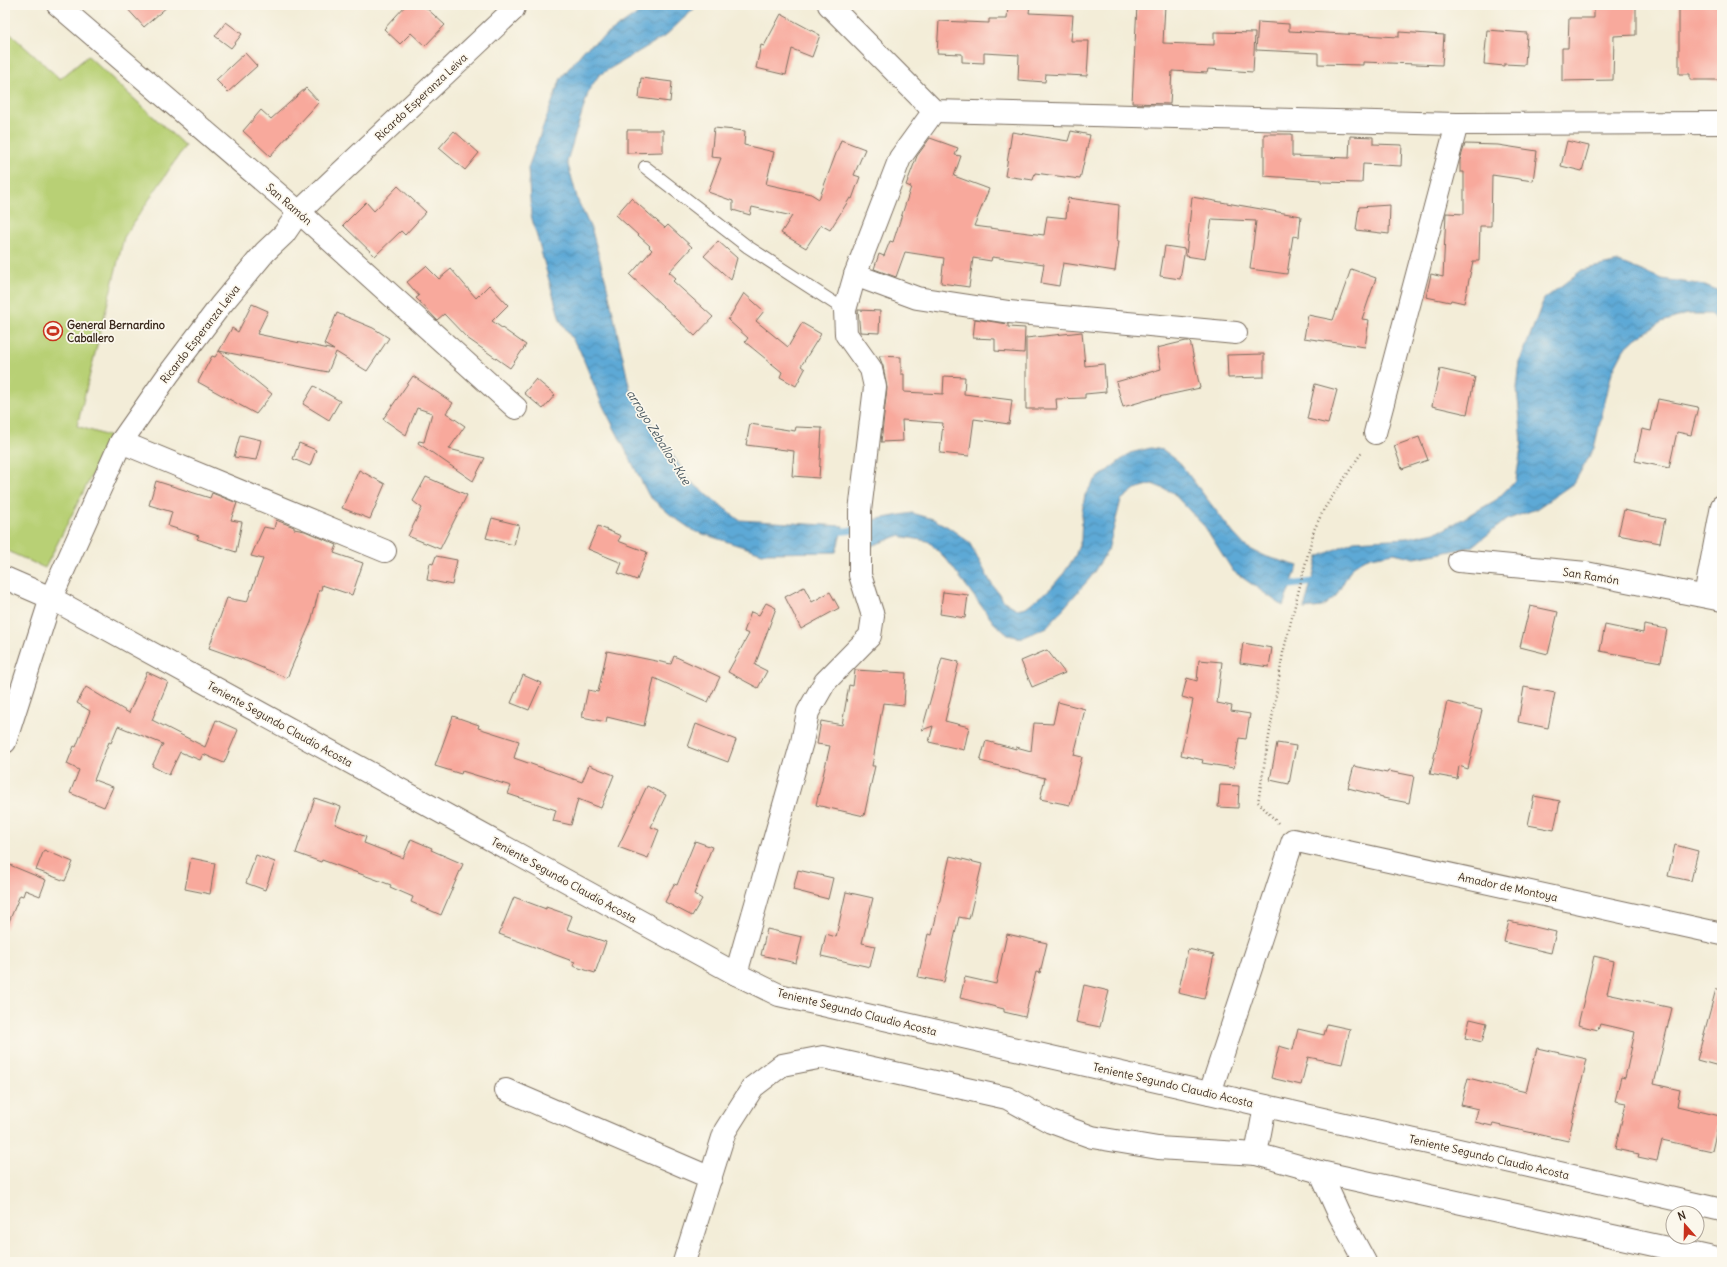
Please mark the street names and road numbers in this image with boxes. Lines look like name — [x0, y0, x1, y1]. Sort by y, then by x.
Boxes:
street label: Ricardo Esperanza Leiva — [372, 51, 470, 143]
street label: San Ramón — [263, 180, 315, 228]
street label: Ricardo Esperanza Leiva — [157, 282, 243, 386]
street label: San Ramón — [1562, 565, 1620, 587]
street label: Teniente Segundo Claudio Acosta — [205, 678, 355, 770]
street label: Teniente Segundo Claudio Acosta — [489, 834, 639, 926]
street label: Amador de Montoya — [1457, 870, 1559, 904]
street label: Teniente Segundo Claudio Acosta — [776, 985, 938, 1039]
street label: Teniente Segundo Claudio Acosta — [1091, 1060, 1255, 1110]
street label: Teniente Segundo Claudio Acosta — [1407, 1132, 1571, 1182]

